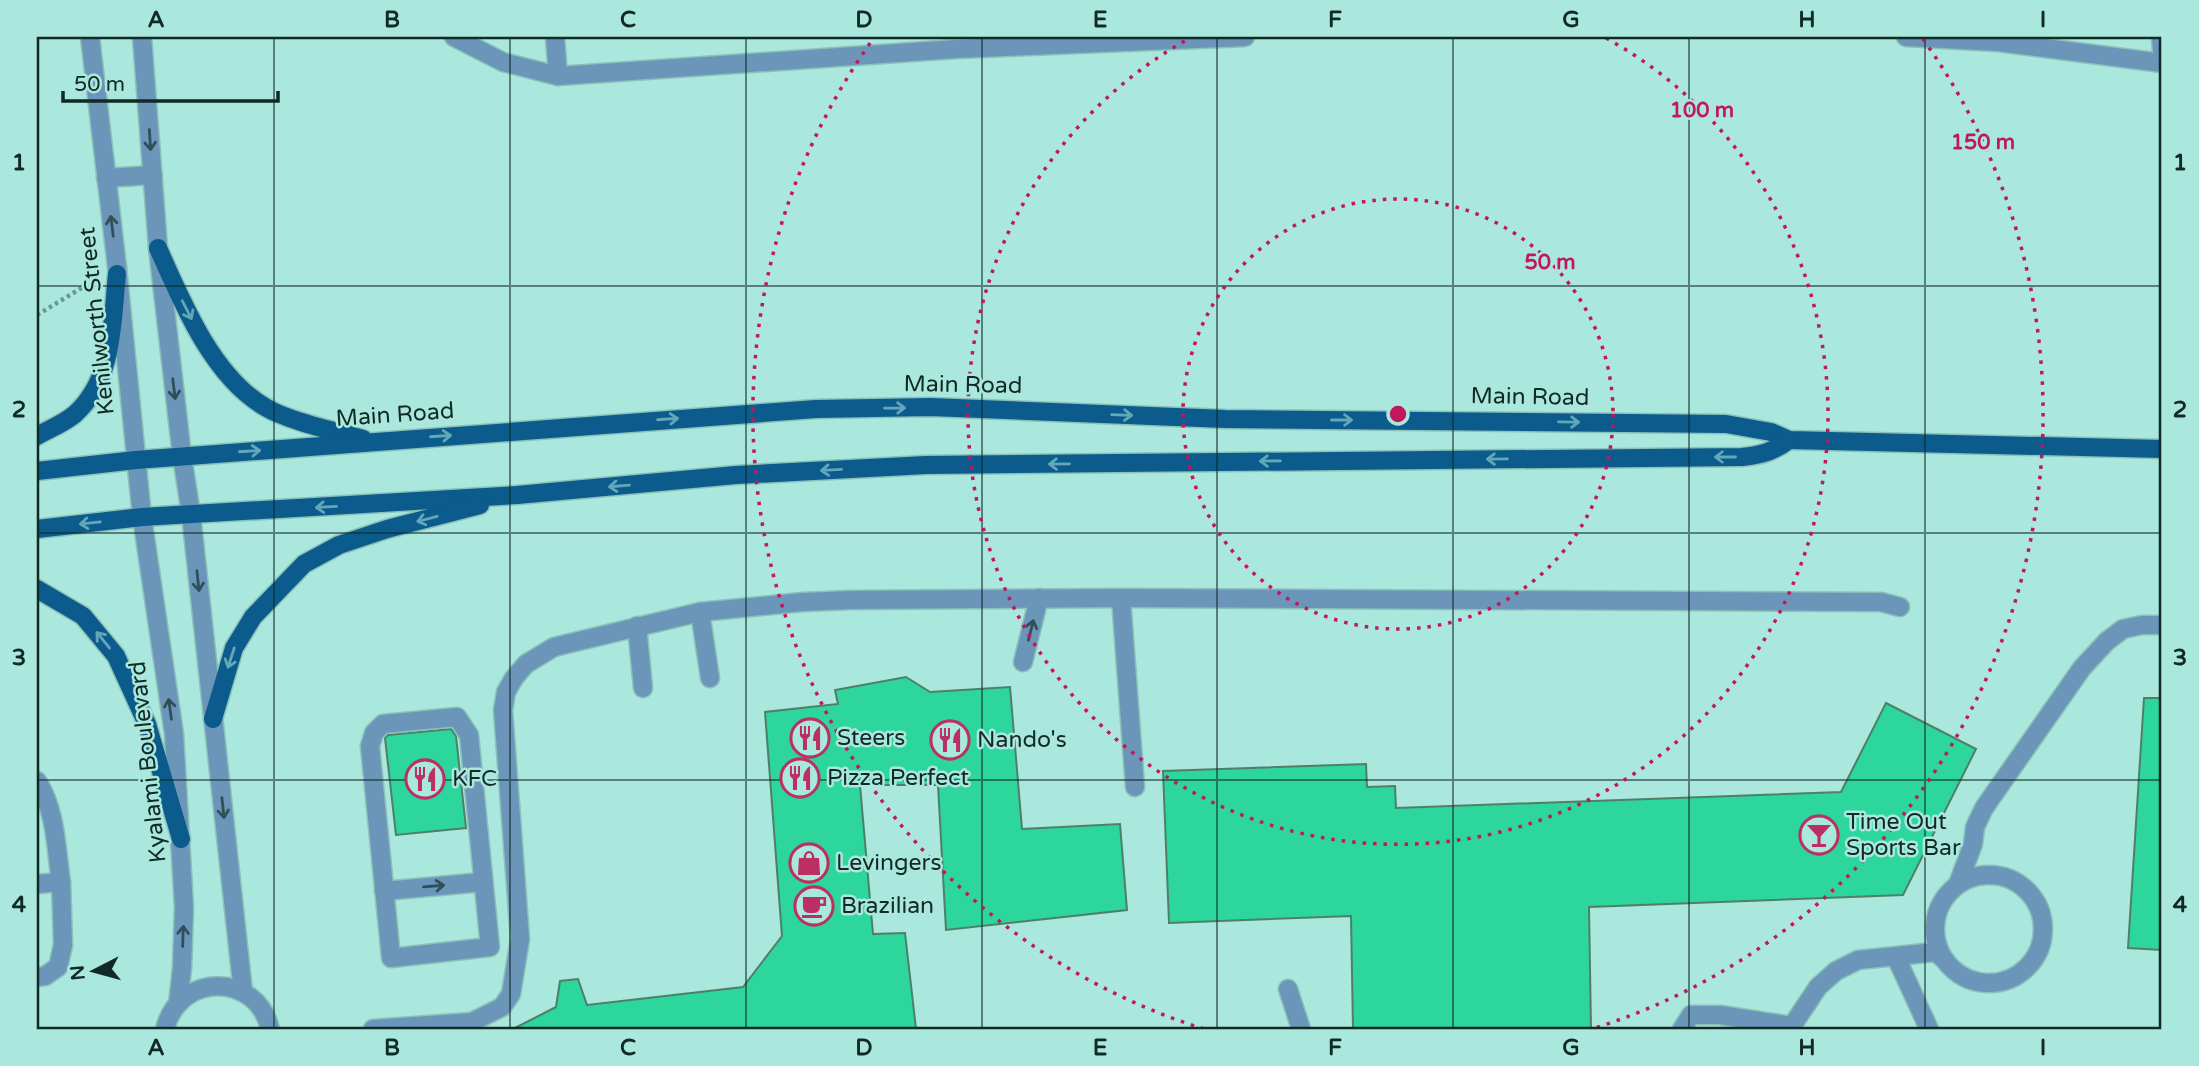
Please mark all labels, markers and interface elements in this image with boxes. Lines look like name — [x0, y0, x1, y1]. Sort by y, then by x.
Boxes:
text: A — [147, 6, 165, 34]
text: B — [384, 6, 400, 34]
text: C — [620, 6, 636, 34]
text: D — [855, 6, 873, 34]
text: E — [1093, 6, 1107, 34]
text: F — [1328, 6, 1342, 34]
text: G — [1562, 6, 1580, 34]
text: H — [1798, 6, 1816, 34]
text: I — [2040, 6, 2046, 34]
scale bar — [63, 60, 278, 104]
text: 50 m — [74, 72, 125, 97]
text: 100 m — [1670, 98, 1734, 123]
one-way arrow — [144, 128, 157, 150]
text: 150 m — [1951, 130, 2015, 155]
text: 1 — [12, 149, 26, 177]
text: 1 — [2173, 149, 2187, 177]
one-way arrow — [105, 215, 118, 238]
street label: Kenilworth Street — [73, 225, 121, 417]
text: 50 m — [1524, 250, 1576, 275]
one-way arrow — [180, 299, 194, 320]
street label: Main Road — [903, 370, 1023, 400]
one-way arrow — [168, 377, 181, 400]
street label: Main Road — [1470, 382, 1590, 412]
text: 2 — [12, 396, 26, 424]
text: 2 — [2173, 396, 2187, 424]
street label: Main Road — [335, 397, 455, 433]
one-way arrow — [883, 401, 906, 415]
centre of rings — [1386, 402, 1410, 426]
one-way arrow — [1110, 408, 1133, 421]
one-way arrow — [656, 412, 678, 425]
one-way arrow — [1330, 413, 1353, 427]
one-way arrow — [1558, 415, 1581, 428]
one-way arrow — [429, 429, 452, 442]
one-way arrow — [238, 444, 261, 457]
one-way arrow — [1713, 450, 1736, 464]
one-way arrow — [1486, 452, 1509, 465]
one-way arrow — [1259, 454, 1282, 468]
one-way arrow — [1047, 457, 1070, 471]
one-way arrow — [820, 464, 843, 477]
one-way arrow — [608, 480, 631, 493]
one-way arrow — [315, 500, 338, 513]
one-way arrow — [416, 513, 439, 526]
one-way arrow — [79, 516, 101, 529]
one-way arrow — [192, 570, 205, 592]
one-way arrow — [1025, 619, 1038, 642]
one-way arrow — [95, 632, 111, 650]
text: 3 — [12, 644, 26, 672]
text: 3 — [2173, 644, 2187, 672]
one-way arrow — [224, 646, 237, 668]
street label: Kyalami Boulevard — [123, 660, 173, 864]
one-way arrow — [163, 698, 176, 721]
restaurant icon: Steers — [789, 717, 831, 759]
restaurant icon: Nando's — [929, 719, 971, 761]
place label: Steers — [837, 724, 905, 752]
place label: Nando's — [977, 726, 1067, 754]
restaurant icon: Pizza Perfect — [779, 757, 821, 799]
restaurant icon: KFC — [404, 758, 446, 800]
place label: Pizza Perfect — [827, 764, 969, 792]
place label: KFC — [452, 765, 497, 793]
one-way arrow — [216, 796, 229, 818]
place label: Time Out Sports Bar — [1846, 808, 1961, 862]
bar icon: Time Out Sports Bar — [1798, 814, 1840, 856]
shop icon: Levingers — [788, 842, 830, 884]
place label: Levingers — [836, 849, 941, 877]
one-way arrow — [422, 879, 444, 892]
cafe icon: Brazilian — [793, 885, 835, 927]
text: 4 — [12, 891, 27, 919]
text: 4 — [2173, 891, 2188, 919]
place label: Brazilian — [841, 892, 934, 920]
one-way arrow — [177, 924, 190, 947]
north arrow — [60, 936, 130, 1006]
text: N — [66, 964, 90, 981]
text: A — [147, 1034, 165, 1062]
text: B — [384, 1034, 400, 1062]
text: C — [620, 1034, 636, 1062]
text: D — [855, 1034, 873, 1062]
text: E — [1093, 1034, 1107, 1062]
text: F — [1328, 1034, 1342, 1062]
text: G — [1562, 1034, 1580, 1062]
text: H — [1798, 1034, 1816, 1062]
text: I — [2040, 1034, 2046, 1062]

